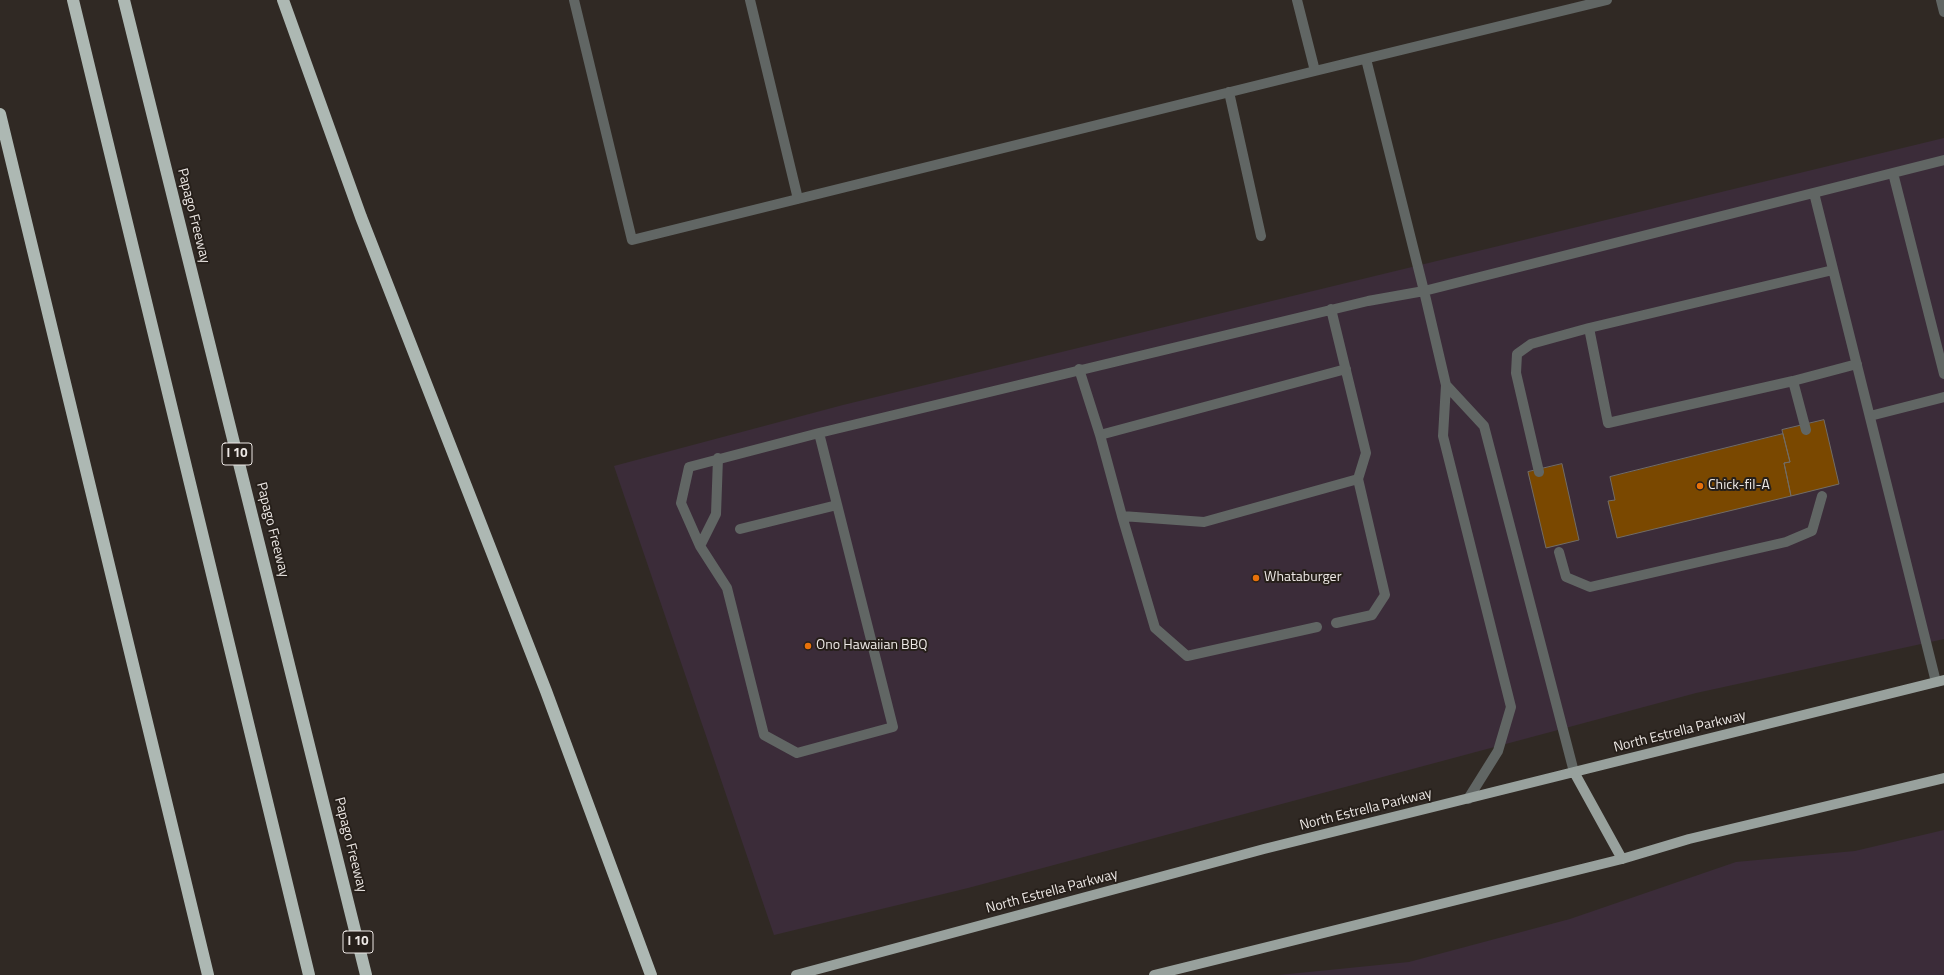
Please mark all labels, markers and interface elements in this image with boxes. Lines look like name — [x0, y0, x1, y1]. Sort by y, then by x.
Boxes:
street label: Papago Freeway — [173, 167, 213, 265]
road number: I 10 — [222, 443, 252, 465]
place label: Chick-fil-A — [1708, 478, 1770, 494]
street label: Papago Freeway — [252, 481, 292, 579]
marker: Chick-fil-A — [1695, 481, 1705, 491]
place label: Whataburger — [1264, 570, 1342, 586]
marker: Whataburger — [1251, 573, 1261, 583]
place label: Ono Hawaiian BBQ — [816, 638, 928, 654]
marker: Ono Hawaiian BBQ — [803, 641, 813, 651]
street label: North Estrella Parkway — [1612, 707, 1748, 757]
street label: North Estrella Parkway — [1298, 785, 1434, 835]
street label: Papago Freeway — [330, 796, 370, 894]
street label: North Estrella Parkway — [984, 866, 1120, 918]
road number: I 10 — [343, 931, 373, 953]

